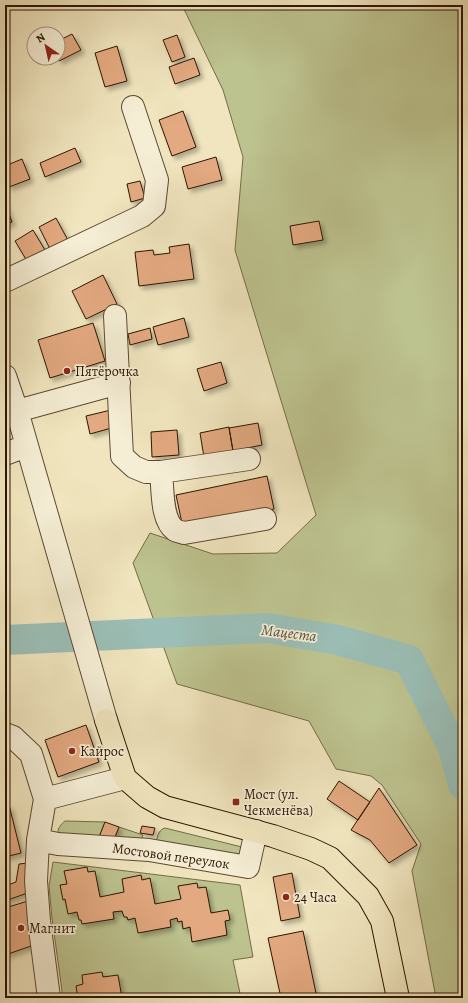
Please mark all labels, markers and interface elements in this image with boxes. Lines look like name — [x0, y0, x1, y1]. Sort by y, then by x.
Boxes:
north arrow — [26, 26, 66, 66]
text: N — [33, 30, 48, 47]
place label: Пятёрочка — [75, 362, 139, 381]
marker: Пятёрочка — [62, 366, 72, 376]
water label: Мацеста — [260, 620, 318, 646]
place label: Кайрос — [80, 742, 124, 761]
marker: Кайрос — [67, 746, 77, 756]
place label: Мост (ул. Чекменёва) — [244, 785, 313, 820]
marker: Мост (ул. Чекменёва) — [231, 797, 241, 807]
street label: Мостовой переулок — [111, 838, 231, 874]
place label: 24 Часа — [294, 888, 337, 907]
marker: 24 Часа — [281, 892, 291, 902]
place label: Магнит — [29, 919, 76, 938]
marker: Магнит — [16, 923, 26, 933]

